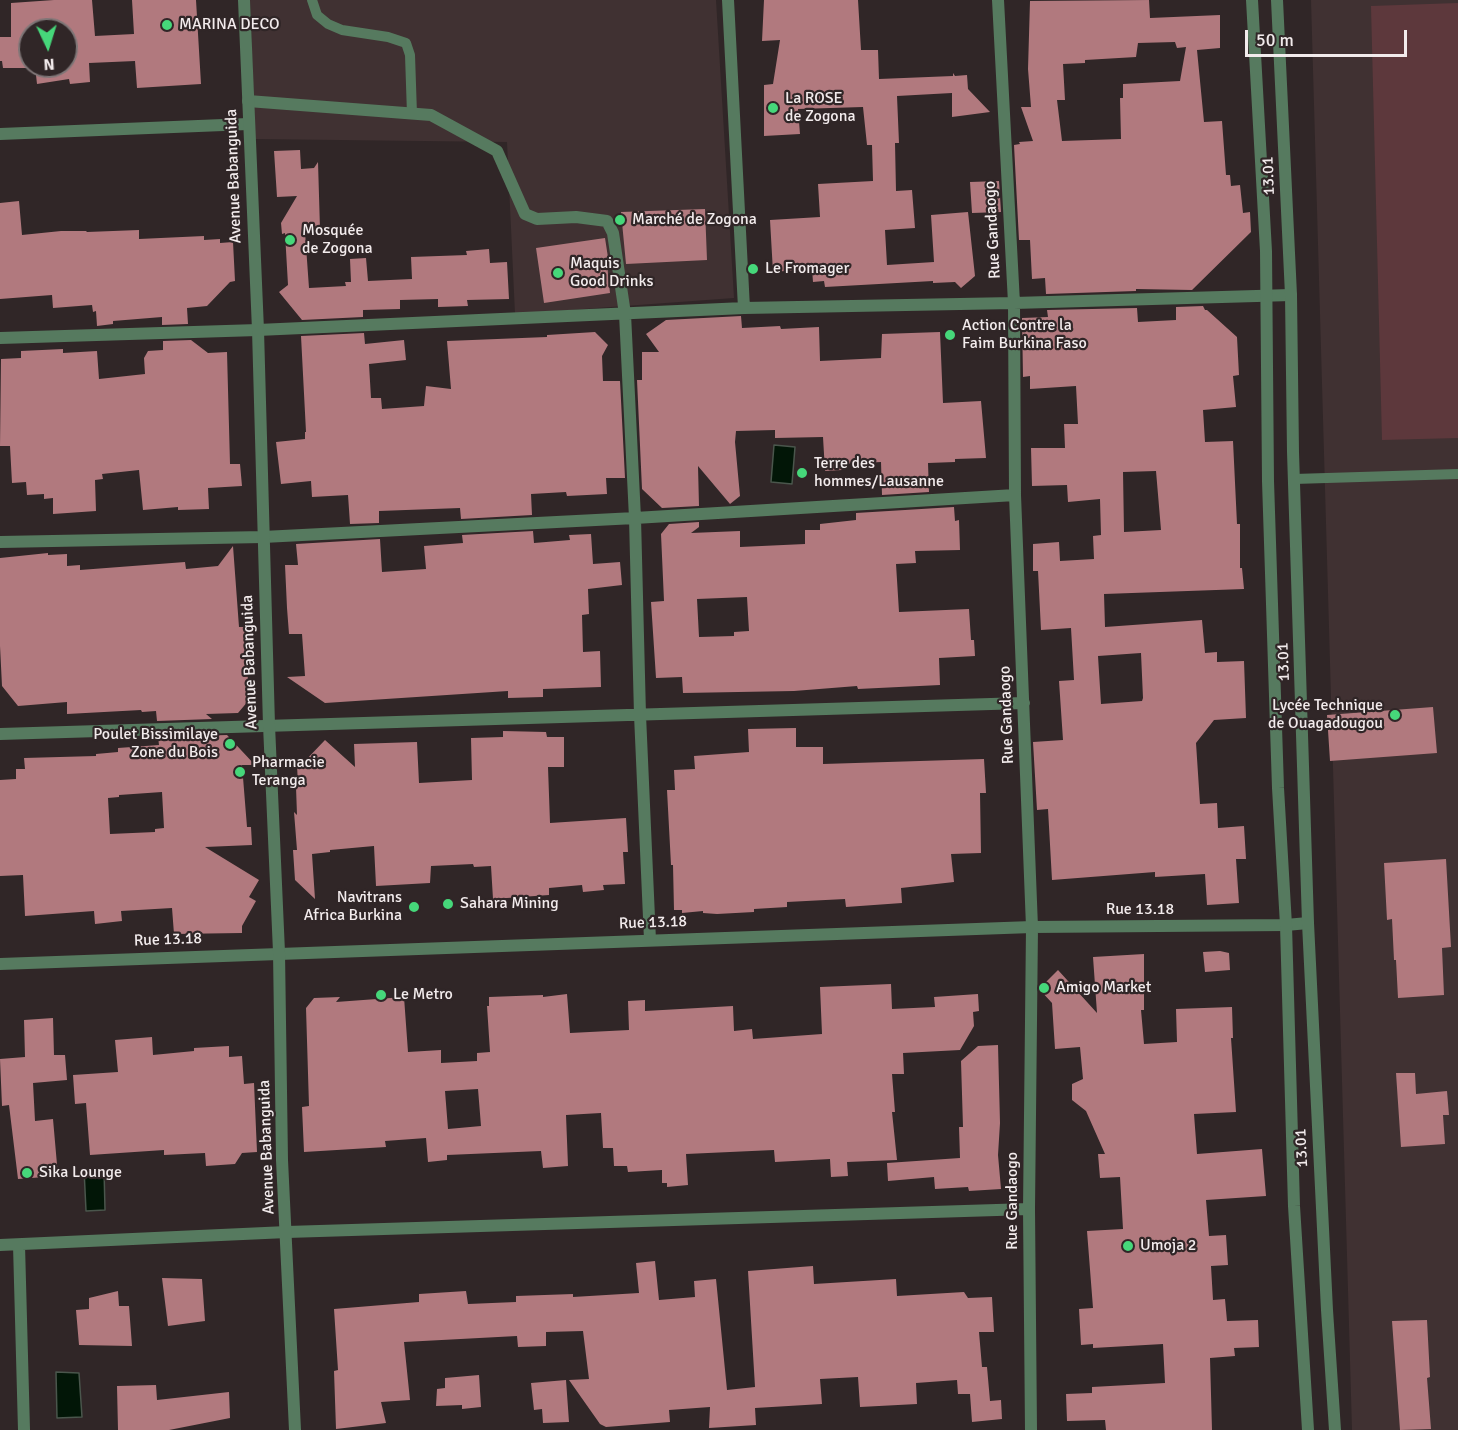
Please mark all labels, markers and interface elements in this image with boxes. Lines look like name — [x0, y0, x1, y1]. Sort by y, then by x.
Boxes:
place label: MARINA DECO — [179, 15, 280, 35]
north arrow — [18, 18, 78, 78]
marker: MARINA DECO — [160, 18, 174, 32]
scale bar — [1248, 18, 1410, 56]
text: 50 m — [1256, 29, 1294, 51]
text: N — [43, 54, 55, 74]
place label: La ROSE de Zogona — [785, 89, 856, 127]
marker: La ROSE de Zogona — [766, 101, 780, 115]
street label: Avenue Babanguida — [222, 108, 246, 244]
street label: 13.01 — [1259, 156, 1279, 196]
street label: Rue Gandaogo — [981, 180, 1005, 280]
place label: Marché de Zogona — [632, 210, 757, 230]
marker: Marché de Zogona — [613, 213, 627, 227]
place label: Mosquée de Zogona — [302, 221, 373, 259]
marker: Mosquée de Zogona — [283, 233, 297, 247]
place label: Maquis Good Drinks — [570, 254, 654, 292]
place label: Le Fromager — [765, 259, 849, 279]
marker: Le Fromager — [746, 262, 760, 276]
marker: Maquis Good Drinks — [551, 266, 565, 280]
place label: Action Contre la Faim Burkina Faso — [962, 316, 1087, 354]
marker: Action Contre la Faim Burkina Faso — [943, 328, 957, 342]
place label: Terre des hommes/Lausanne — [814, 454, 944, 492]
marker: Terre des hommes/Lausanne — [795, 466, 809, 480]
street label: Avenue Babanguida — [238, 594, 262, 730]
street label: 13.01 — [1274, 642, 1294, 682]
street label: Rue Gandaogo — [996, 666, 1018, 764]
place label: Lycée Technique de Ouagadougou — [1268, 696, 1383, 734]
marker: Lycée Technique de Ouagadougou — [1388, 708, 1402, 722]
place label: Poulet Bissimilaye Zone du Bois — [93, 725, 218, 763]
marker: Poulet Bissimilaye Zone du Bois — [223, 737, 237, 751]
place label: Pharmacie Teranga — [252, 753, 325, 791]
marker: Pharmacie Teranga — [233, 765, 247, 779]
place label: Navitrans Africa Burkina — [304, 888, 402, 926]
place label: Sahara Mining — [460, 894, 559, 914]
marker: Sahara Mining — [441, 897, 455, 911]
marker: Navitrans Africa Burkina — [407, 900, 421, 914]
street label: Rue 13.18 — [1106, 900, 1174, 920]
street label: Rue 13.18 — [619, 912, 687, 934]
street label: Rue 13.18 — [134, 929, 202, 951]
place label: Amigo Market — [1056, 978, 1151, 998]
marker: Amigo Market — [1037, 981, 1051, 995]
place label: Le Metro — [393, 985, 453, 1005]
marker: Le Metro — [374, 988, 388, 1002]
street label: Avenue Babanguida — [255, 1079, 279, 1215]
street label: 13.01 — [1291, 1128, 1313, 1168]
street label: Rue Gandaogo — [1003, 1152, 1023, 1250]
place label: Sika Lounge — [39, 1163, 122, 1183]
marker: Sika Lounge — [20, 1166, 34, 1180]
place label: Umoja 2 — [1140, 1236, 1196, 1256]
marker: Umoja 2 — [1121, 1239, 1135, 1253]

